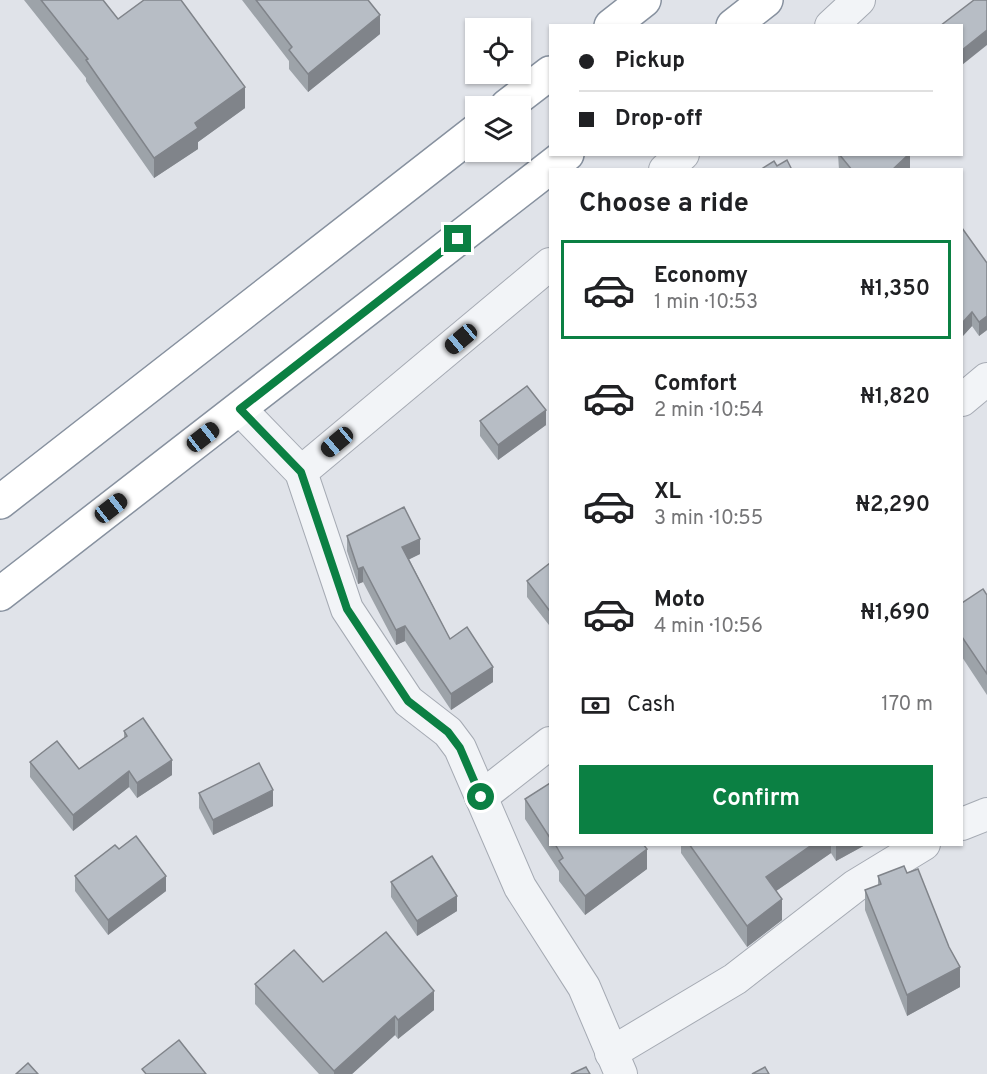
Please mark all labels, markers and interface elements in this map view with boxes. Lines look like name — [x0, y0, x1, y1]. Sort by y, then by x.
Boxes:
map controls — [465, 18, 531, 162]
button: locate — [465, 18, 531, 84]
text: Pickup — [615, 48, 685, 75]
button: layers — [465, 96, 531, 162]
text: Drop-off — [615, 106, 702, 133]
text: Choose a ride — [579, 187, 749, 221]
route end — [444, 225, 471, 252]
icon: car — [582, 263, 636, 317]
text: Economy — [654, 263, 748, 290]
text: ₦1,350 — [860, 276, 930, 303]
text: 1 min · 10:53 — [654, 290, 758, 316]
car — [441, 321, 481, 357]
icon: car — [582, 371, 636, 425]
text: Comfort — [654, 371, 737, 398]
text: ₦1,820 — [860, 384, 930, 411]
text: 2 min · 10:54 — [654, 398, 764, 424]
car — [183, 419, 223, 455]
car — [317, 424, 357, 460]
icon: car — [582, 479, 636, 533]
text: XL — [654, 479, 681, 506]
car — [91, 490, 131, 526]
text: ₦2,290 — [856, 492, 930, 519]
text: 3 min · 10:55 — [654, 506, 763, 532]
icon: car — [582, 587, 636, 641]
text: Moto — [654, 587, 705, 614]
text: ₦1,690 — [861, 600, 930, 627]
text: 4 min · 10:56 — [654, 614, 763, 640]
icon: cash — [579, 689, 612, 722]
text: Cash — [627, 692, 676, 719]
text: 170 m — [881, 692, 933, 718]
button: Confirm — [579, 765, 933, 834]
route start — [467, 783, 494, 810]

